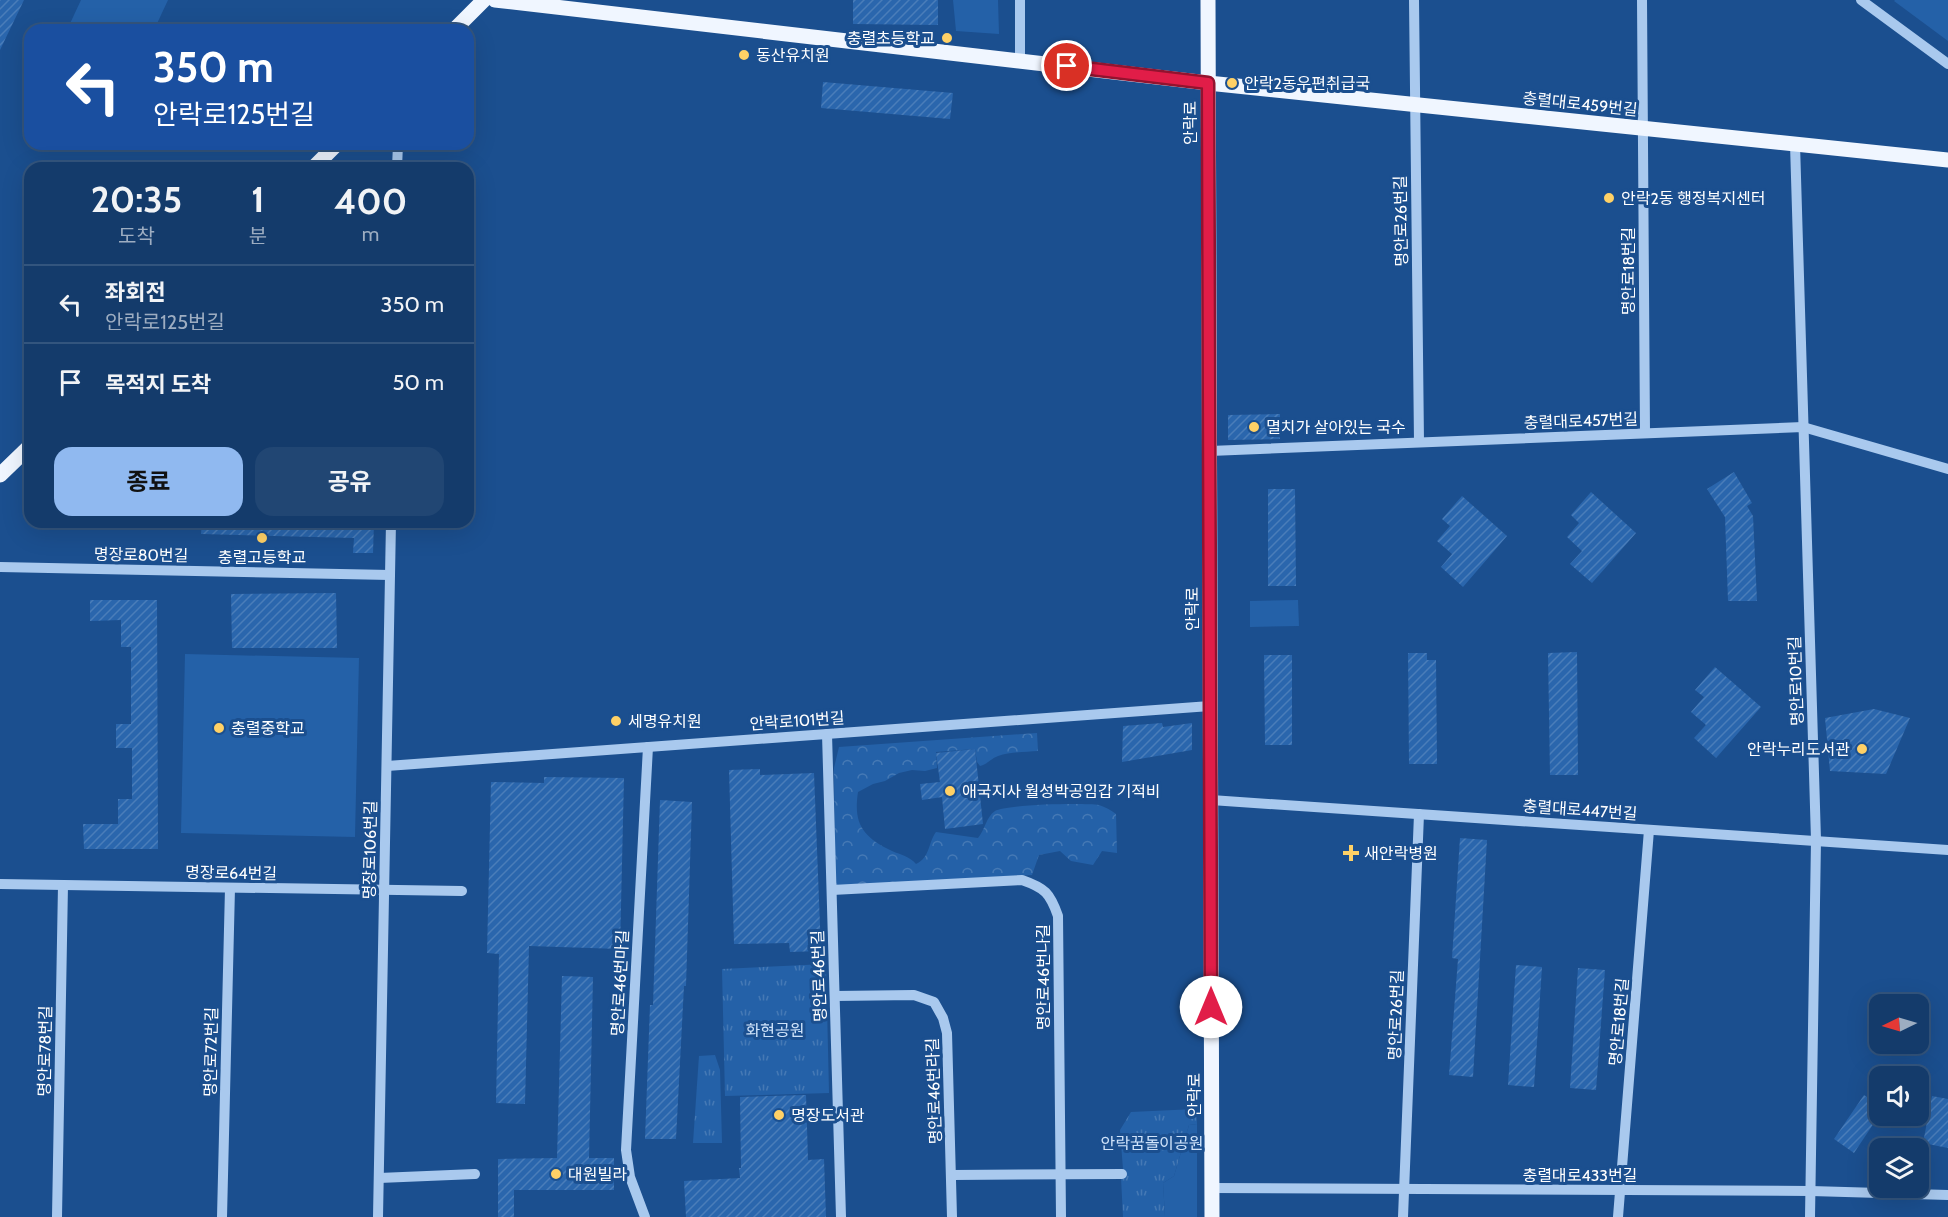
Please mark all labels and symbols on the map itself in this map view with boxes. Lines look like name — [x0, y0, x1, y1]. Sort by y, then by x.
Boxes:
place label: 충렬초등학교 — [847, 29, 935, 48]
marker: 충렬초등학교 — [940, 31, 954, 45]
pin — [1041, 40, 1092, 91]
place label: 동산유치원 — [756, 46, 830, 65]
marker: 동산유치원 — [737, 48, 751, 62]
place label: 안락2동우편취급국 — [1244, 74, 1370, 93]
marker: 안락2동우편취급국 — [1225, 76, 1239, 90]
street label: 충렬대로459번길 — [1522, 89, 1638, 119]
street label: 안락로 — [1181, 101, 1200, 145]
street label: 명안로26번길 — [1391, 175, 1411, 267]
place label: 안락2동 행정복지센터 — [1621, 189, 1765, 208]
marker: 안락2동 행정복지센터 — [1602, 191, 1616, 205]
street label: 명안로18번길 — [1619, 227, 1638, 315]
street label: 충렬대로457번길 — [1524, 410, 1638, 432]
place label: 멸치가 살아있는 국수 — [1266, 418, 1406, 437]
marker: 멸치가 살아있는 국수 — [1247, 420, 1261, 434]
marker: 충렬고등학교 — [255, 531, 269, 545]
street label: 명장로80번길 — [94, 545, 188, 565]
place label: 충렬고등학교 — [218, 548, 306, 567]
street label: 안락로 — [1183, 587, 1202, 631]
street label: 명안로10번길 — [1785, 636, 1807, 726]
street label: 안락로101번길 — [749, 708, 845, 734]
place label: 세명유치원 — [628, 712, 702, 731]
marker: 세명유치원 — [609, 714, 623, 728]
place label: 충렬중학교 — [231, 719, 305, 738]
marker: 충렬중학교 — [212, 721, 226, 735]
place label: 안락누리도서관 — [1747, 740, 1850, 759]
marker: 안락누리도서관 — [1855, 742, 1869, 756]
place label: 애국지사 월성박공임갑 기적비 — [962, 782, 1161, 801]
marker: 애국지사 월성박공임갑 기적비 — [943, 784, 957, 798]
street label: 충렬대로447번길 — [1522, 797, 1638, 823]
street label: 명장로106번길 — [360, 800, 380, 900]
marker: 새안락병원 — [1342, 844, 1360, 862]
place label: 새안락병원 — [1364, 844, 1438, 863]
street label: 명장로64번길 — [185, 863, 277, 883]
street label: 명안로46번나길 — [1034, 924, 1053, 1030]
street label: 명안로46번마길 — [608, 929, 632, 1037]
street label: 명안로46번길 — [808, 930, 830, 1022]
street label: 명안로26번길 — [1385, 969, 1407, 1061]
position arrow — [1179, 975, 1243, 1039]
street label: 명안로18번길 — [1606, 977, 1632, 1067]
north arrow — [1869, 994, 1929, 1054]
street label: 명안로78번길 — [35, 1005, 55, 1097]
street label: 명안로72번길 — [201, 1007, 221, 1097]
park label: 화현공원 — [746, 1021, 804, 1040]
street label: 명안로46번라길 — [923, 1037, 945, 1145]
street label: 안락로 — [1185, 1073, 1204, 1117]
place label: 명장도서관 — [791, 1106, 865, 1125]
marker: 명장도서관 — [772, 1108, 786, 1122]
park label: 안락꿈돌이공원 — [1100, 1134, 1204, 1153]
place label: 대원빌라 — [568, 1165, 627, 1184]
street label: 충렬대로433번길 — [1523, 1166, 1637, 1185]
marker: 대원빌라 — [549, 1167, 563, 1181]

